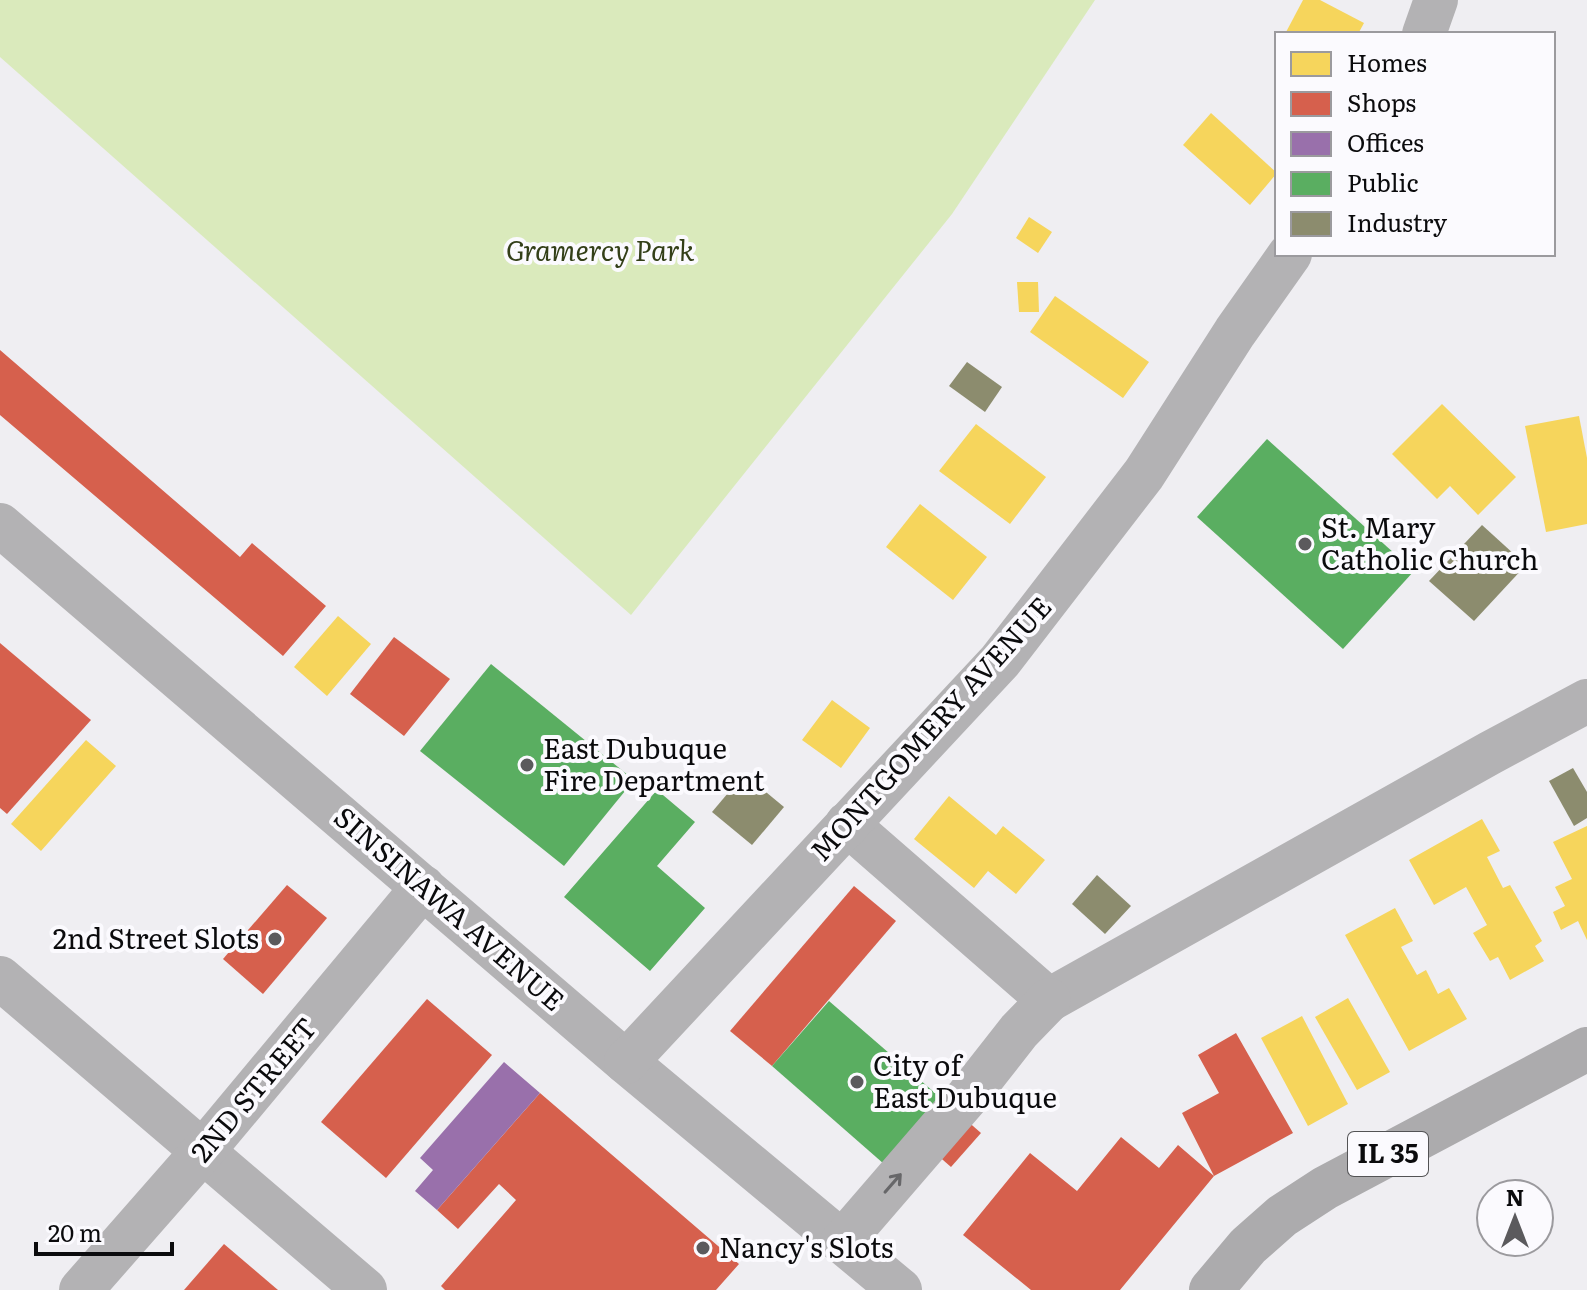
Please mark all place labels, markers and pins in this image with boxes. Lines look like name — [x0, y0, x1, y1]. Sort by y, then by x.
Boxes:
place label: St. Mary Catholic Church — [1321, 505, 1539, 579]
marker: St. Mary Catholic Church — [1296, 535, 1314, 553]
place label: East Dubuque Fire Department — [543, 726, 765, 800]
marker: East Dubuque Fire Department — [518, 756, 536, 774]
place label: 2nd Street Slots — [53, 916, 259, 958]
marker: 2nd Street Slots — [266, 930, 284, 948]
place label: City of East Dubuque — [873, 1043, 1057, 1117]
marker: City of East Dubuque — [848, 1073, 866, 1091]
place label: Nancy's Slots — [719, 1225, 893, 1267]
marker: Nancy's Slots — [694, 1239, 712, 1257]

